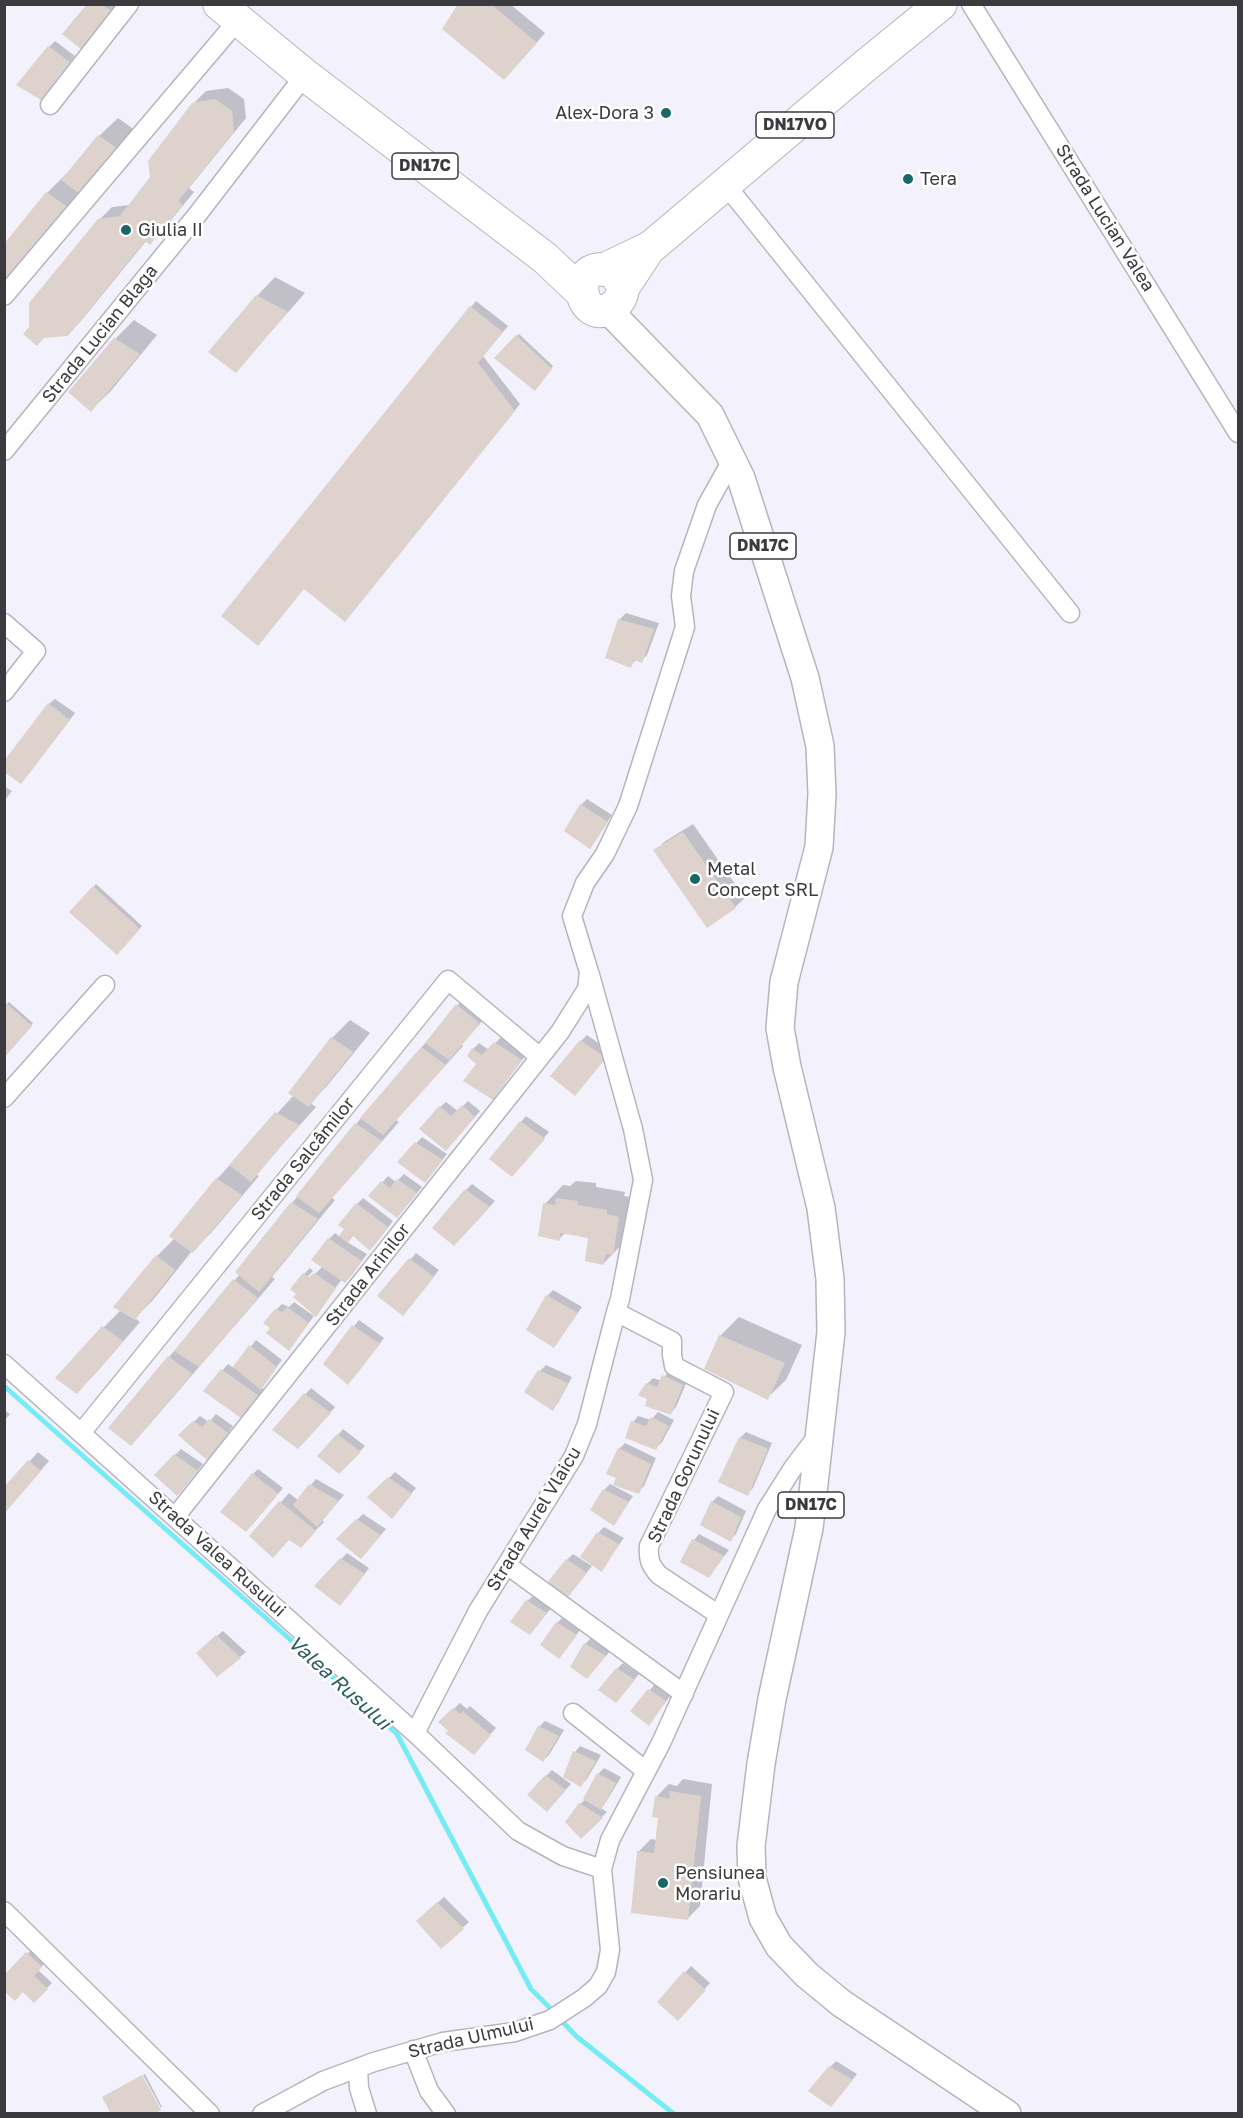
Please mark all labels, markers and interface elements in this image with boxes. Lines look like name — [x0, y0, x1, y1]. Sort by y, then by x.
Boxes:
place label: Alex-Dora 3 — [555, 102, 654, 124]
marker: Alex-Dora 3 — [659, 106, 673, 120]
road number: DN17VO — [756, 112, 834, 138]
street label: Strada Lucian Valea — [1051, 140, 1159, 296]
road number: DN17C — [392, 153, 458, 179]
place label: Tera — [920, 168, 957, 190]
marker: Tera — [901, 172, 915, 186]
place label: Giulia II — [138, 219, 203, 241]
marker: Giulia II — [119, 223, 133, 237]
street label: Strada Lucian Blaga — [38, 261, 162, 407]
road number: DN17C — [730, 533, 796, 559]
place label: Metal Concept SRL — [707, 858, 818, 900]
marker: Metal Concept SRL — [688, 872, 702, 886]
street label: Strada Salcâmilor — [247, 1093, 359, 1225]
street label: Strada Arinilor — [321, 1219, 415, 1331]
street label: Strada Gorunului — [643, 1405, 725, 1547]
street label: Strada Aurel Vlaicu — [482, 1443, 586, 1595]
street label: Strada Valea Rusului — [144, 1487, 290, 1621]
road number: DN17C — [778, 1492, 844, 1518]
water label: Valea Rusului — [283, 1631, 395, 1735]
place label: Pensiunea Morariu — [675, 1862, 765, 1904]
marker: Pensiunea Morariu — [656, 1876, 670, 1890]
street label: Strada Ulmului — [406, 2013, 536, 2063]

